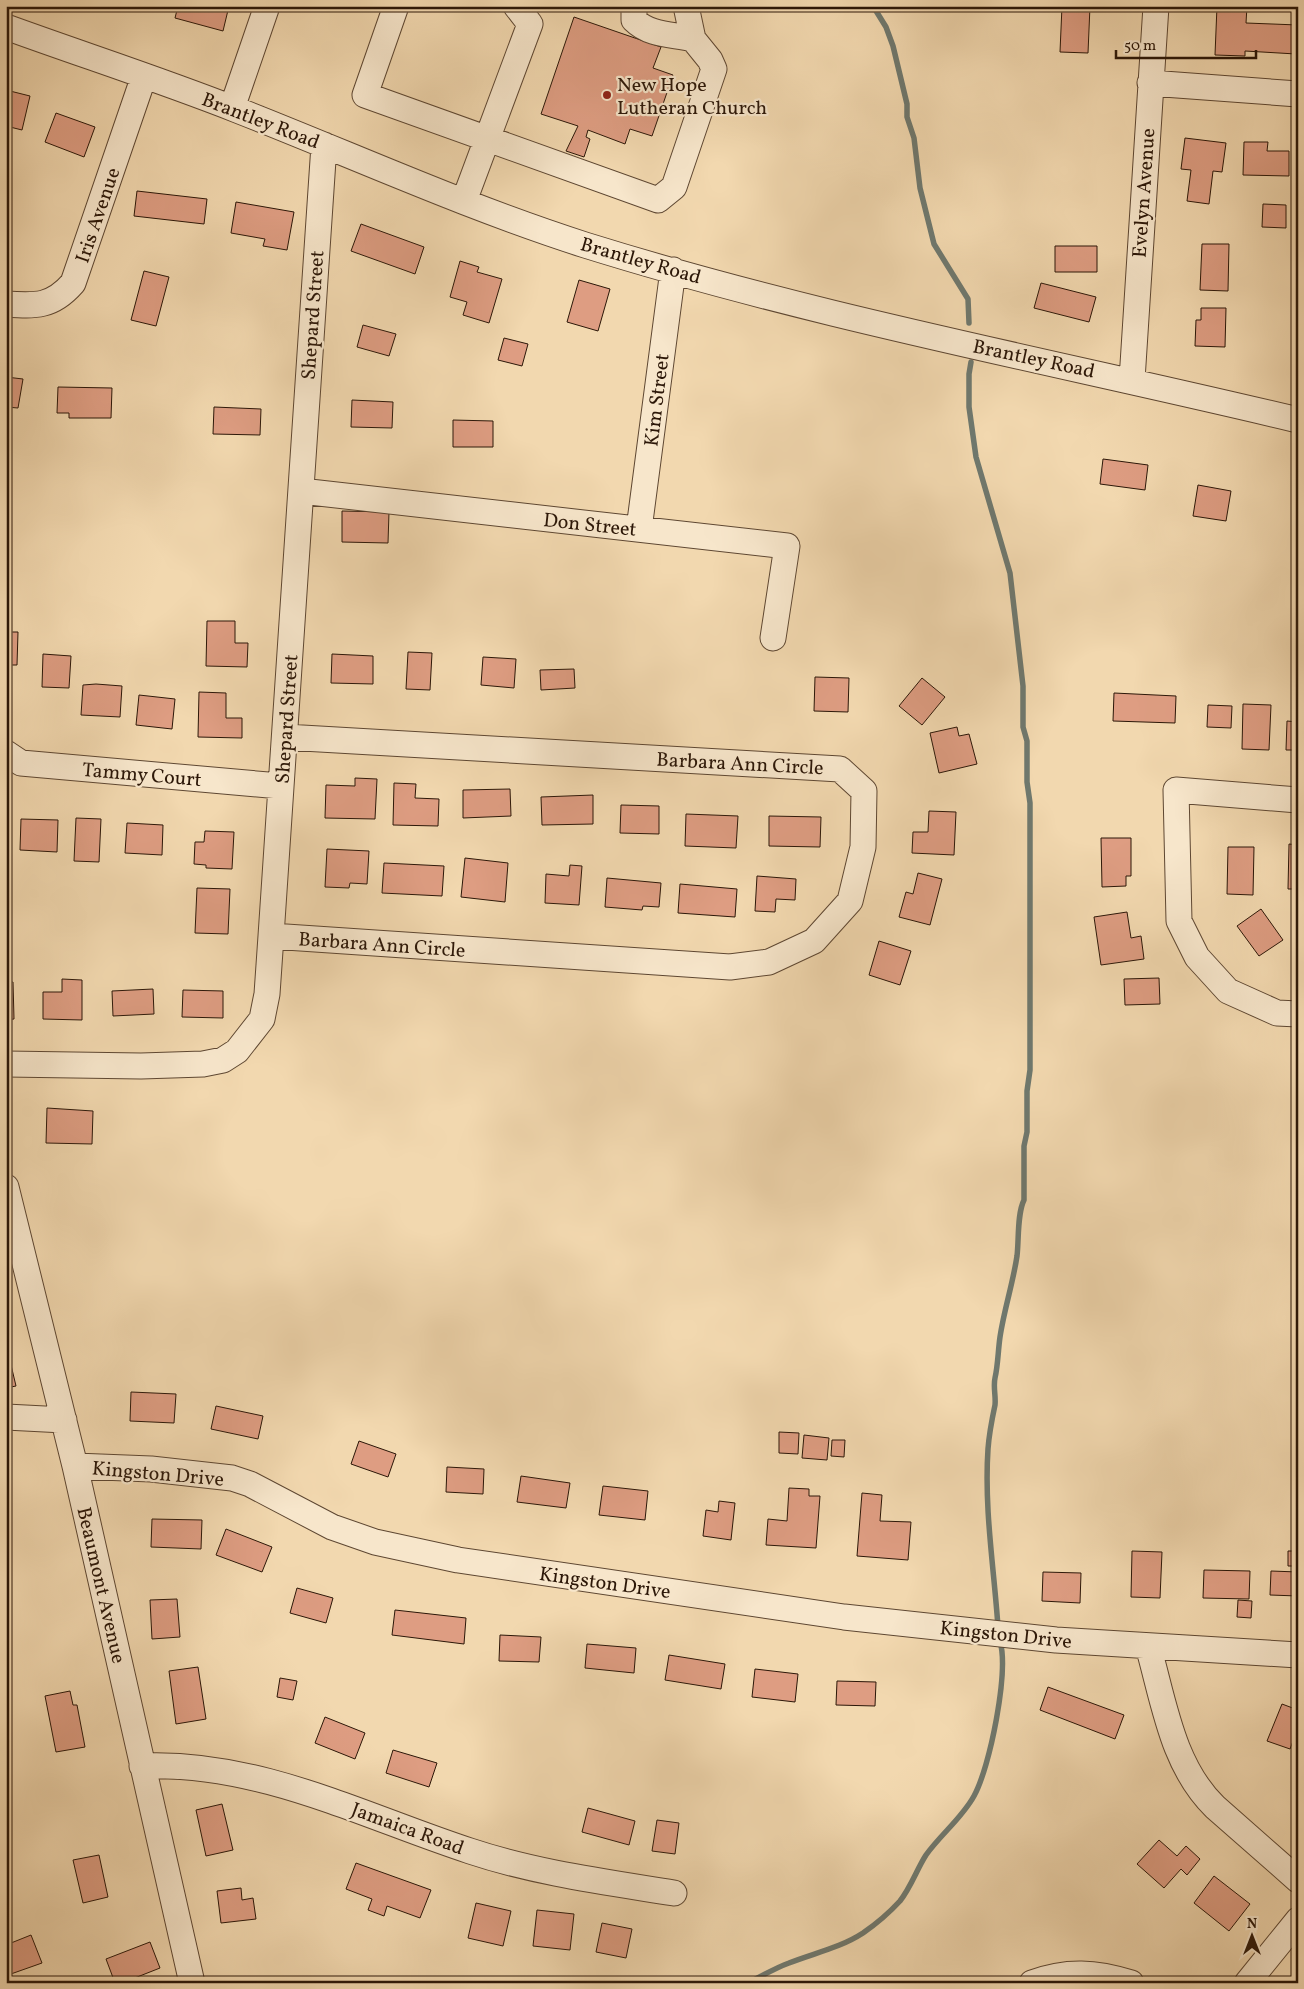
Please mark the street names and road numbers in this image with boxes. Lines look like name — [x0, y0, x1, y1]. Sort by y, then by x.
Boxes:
street label: Brantley Road — [197, 87, 323, 157]
street label: Evelyn Avenue — [1126, 127, 1163, 259]
street label: Iris Avenue — [69, 164, 128, 267]
street label: Brantley Road — [577, 231, 704, 293]
street label: Shepard Street — [295, 249, 332, 381]
street label: Brantley Road — [970, 333, 1097, 387]
street label: Kim Street — [638, 352, 678, 448]
street label: Don Street — [542, 507, 638, 545]
street label: Shepard Street — [269, 653, 306, 785]
street label: Barbara Ann Circle — [656, 747, 824, 783]
street label: Tammy Court — [81, 757, 203, 795]
street label: Barbara Ann Circle — [297, 926, 466, 966]
street label: Kingston Drive — [91, 1455, 225, 1495]
street label: Beaumont Avenue — [68, 1504, 132, 1667]
street label: Kingston Drive — [537, 1561, 672, 1607]
street label: Kingston Drive — [938, 1615, 1073, 1657]
street label: Jamaica Road — [347, 1796, 468, 1863]

